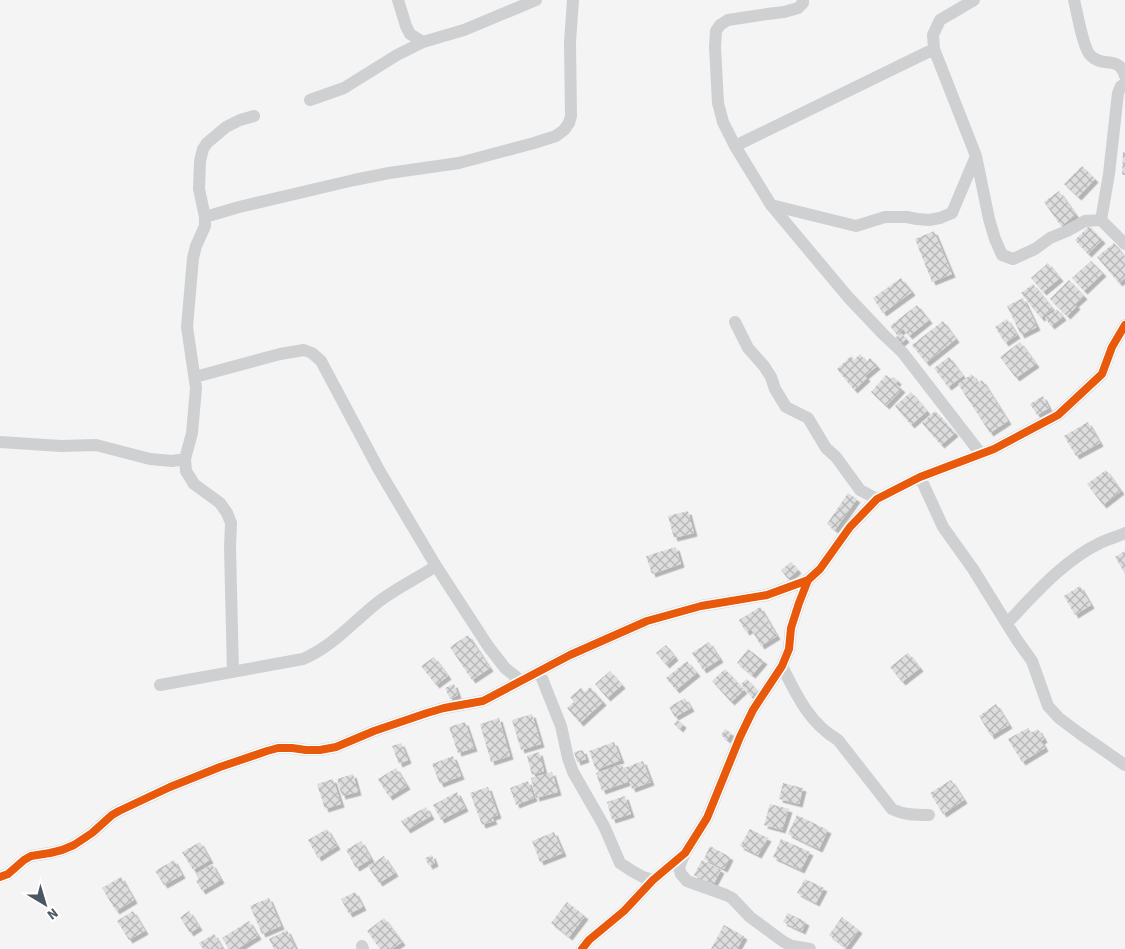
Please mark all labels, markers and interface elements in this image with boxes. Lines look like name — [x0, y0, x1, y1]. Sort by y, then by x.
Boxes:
north arrow — [20, 879, 70, 929]
text: N — [43, 903, 62, 924]

